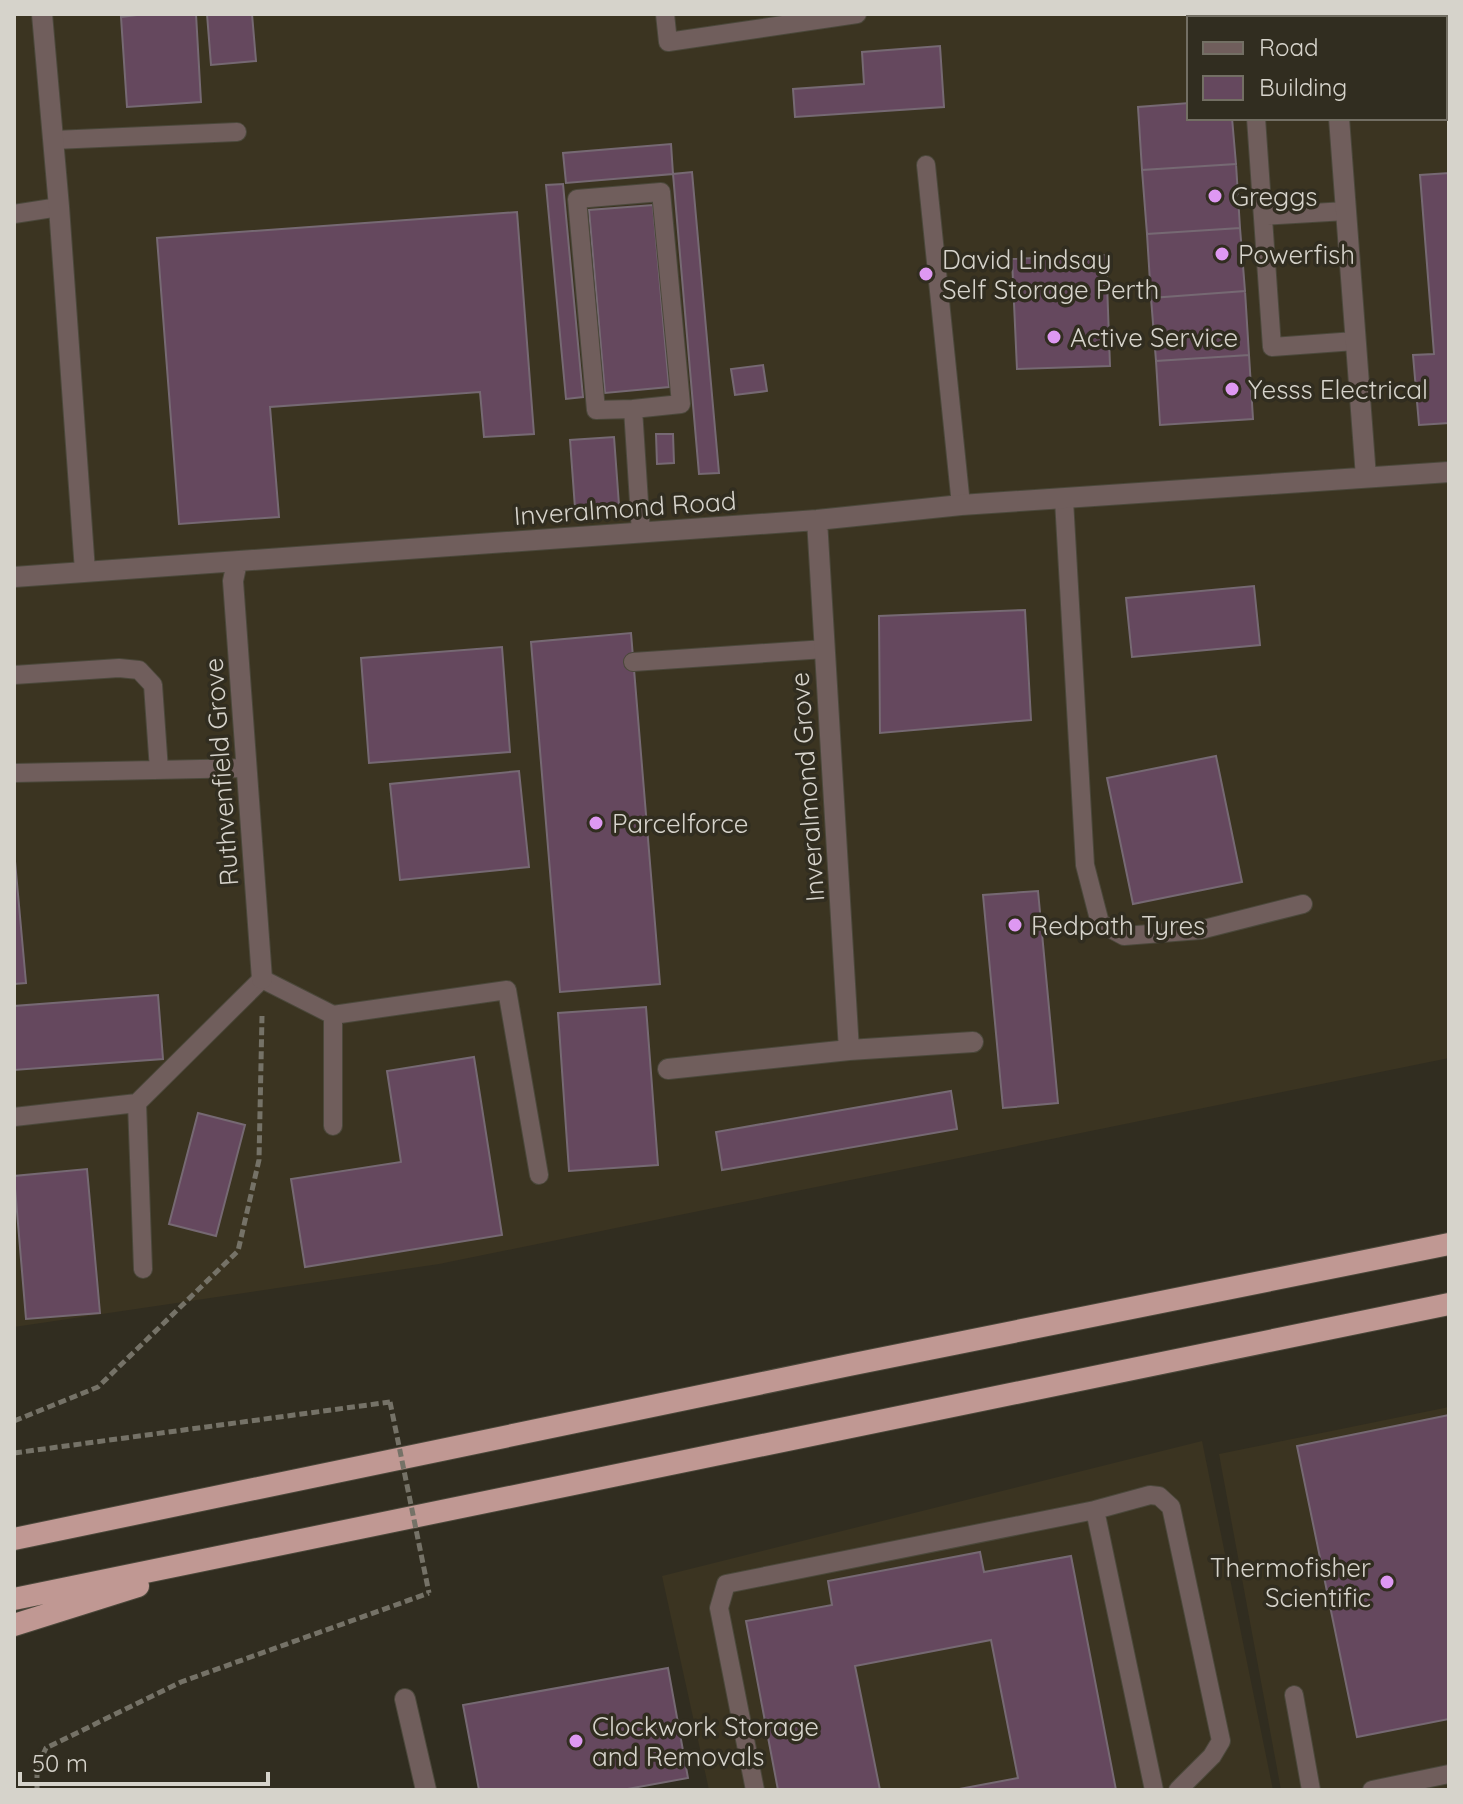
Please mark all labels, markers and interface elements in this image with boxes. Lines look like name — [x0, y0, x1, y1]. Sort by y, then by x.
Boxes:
legend — [1187, 16, 1447, 120]
text: Road — [1259, 32, 1319, 62]
text: Building — [1259, 72, 1347, 102]
place label: Greggs — [1231, 180, 1317, 213]
marker: Greggs — [1206, 187, 1224, 205]
place label: Powerfish — [1238, 238, 1355, 271]
place label: David Lindsay Self Storage Perth — [942, 243, 1159, 306]
marker: Powerfish — [1213, 245, 1231, 263]
marker: David Lindsay Self Storage Perth — [917, 265, 935, 283]
place label: Active Service — [1070, 321, 1238, 354]
marker: Active Service — [1045, 328, 1063, 346]
place label: Yesss Electrical — [1248, 373, 1428, 406]
marker: Yesss Electrical — [1223, 380, 1241, 398]
street label: Inveralmond Road — [513, 484, 737, 532]
street label: Ruthvenfield Grove — [197, 657, 245, 887]
street label: Inveralmond Grove — [783, 671, 831, 903]
place label: Parcelforce — [612, 807, 748, 840]
marker: Parcelforce — [587, 814, 605, 832]
place label: Redpath Tyres — [1031, 909, 1205, 942]
marker: Redpath Tyres — [1006, 916, 1024, 934]
place label: Thermofisher Scientific — [1210, 1551, 1371, 1614]
marker: Thermofisher Scientific — [1378, 1573, 1396, 1591]
place label: Clockwork Storage and Removals — [592, 1710, 819, 1773]
marker: Clockwork Storage and Removals — [567, 1732, 585, 1750]
scale bar — [20, 1736, 268, 1786]
text: 50 m — [32, 1748, 88, 1778]

